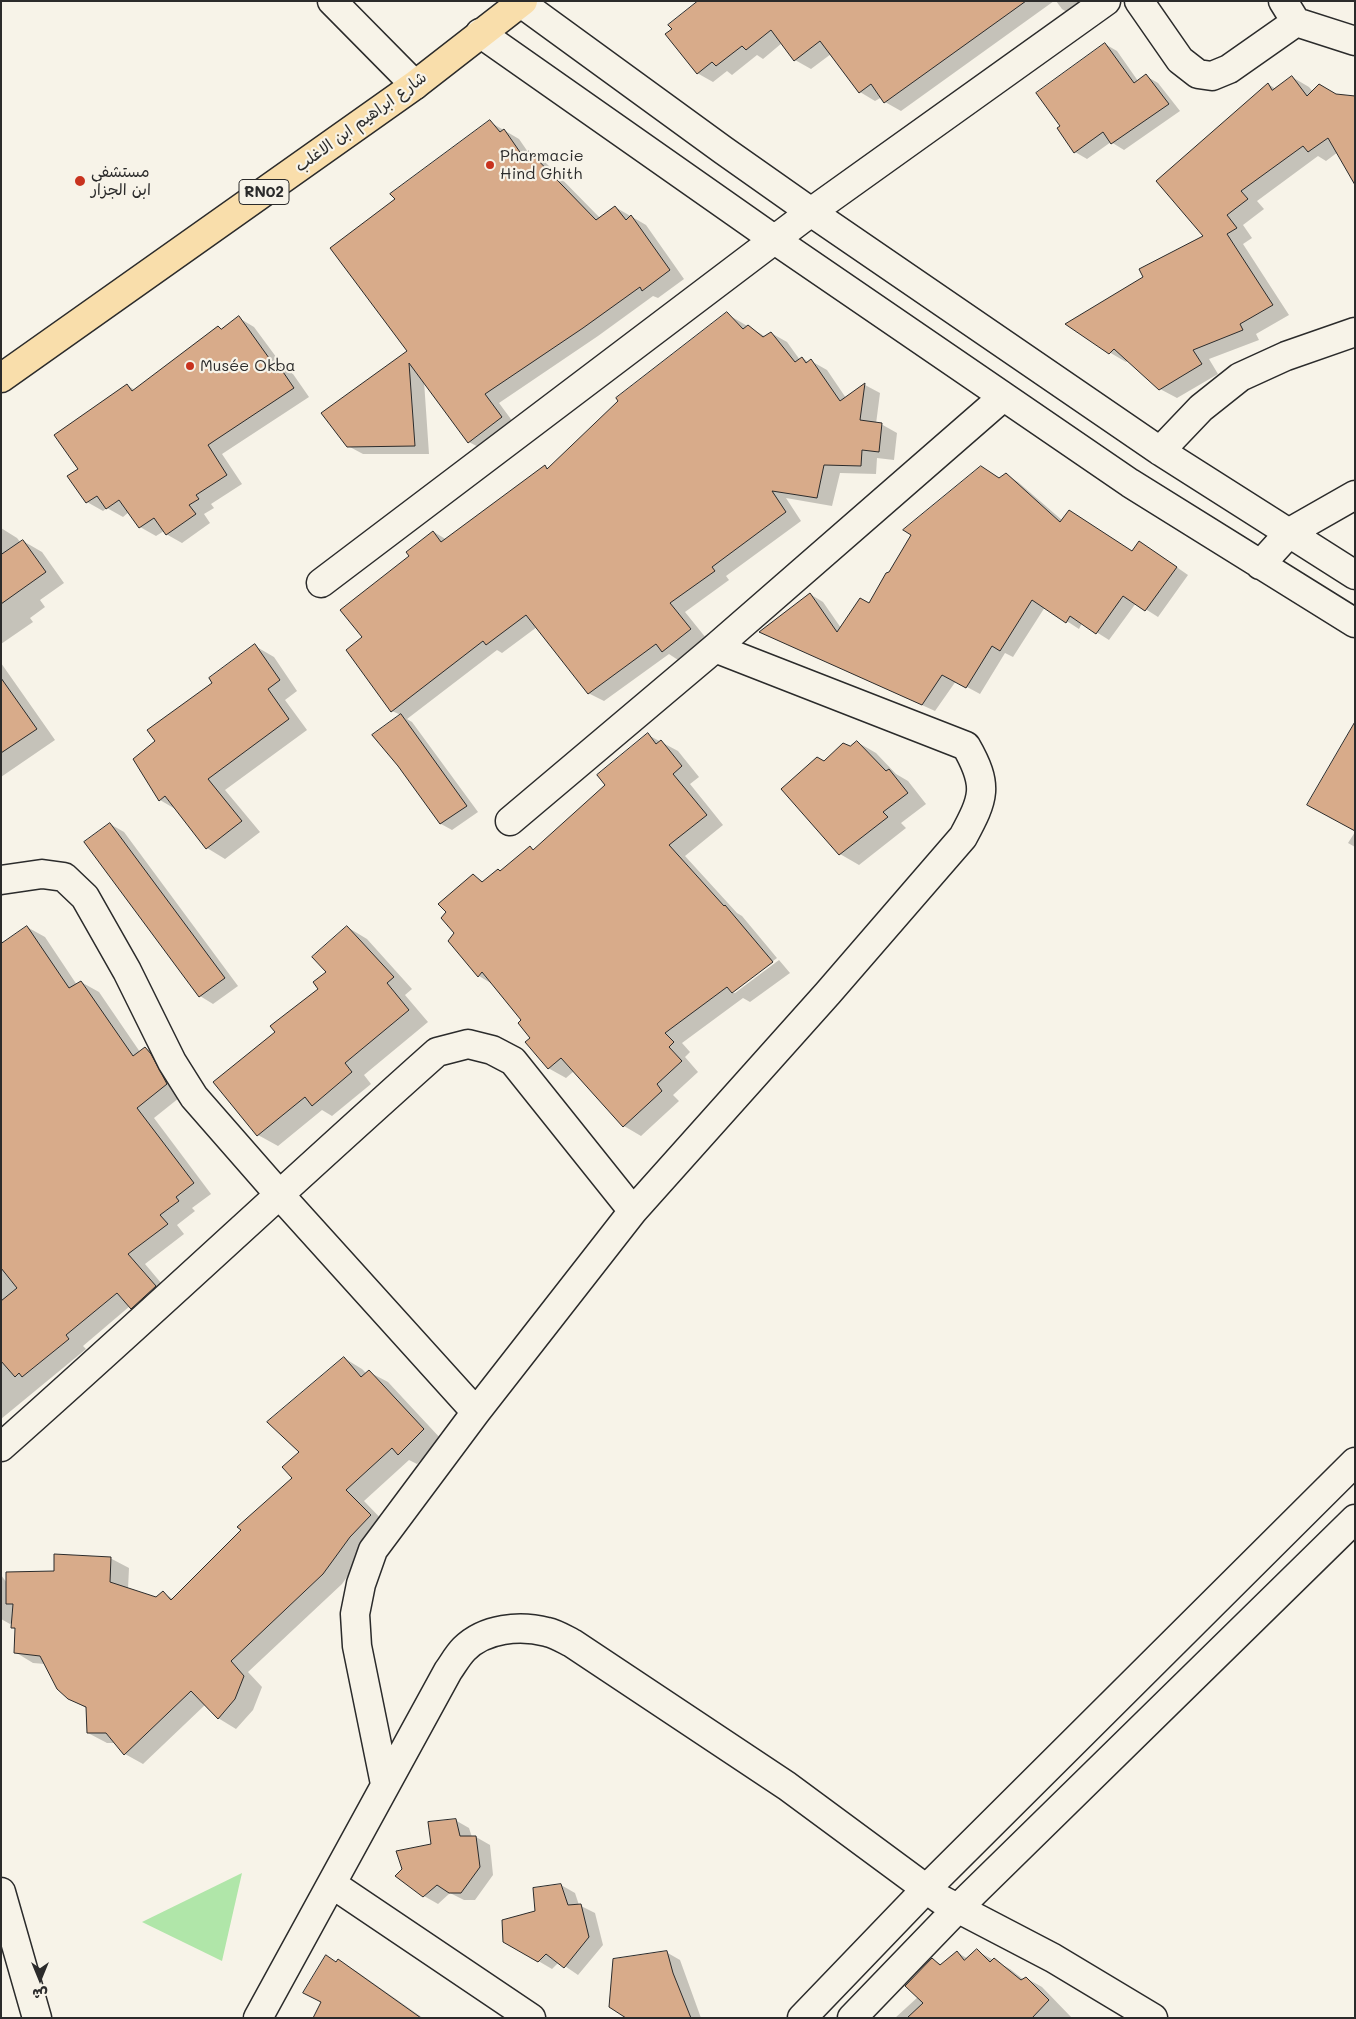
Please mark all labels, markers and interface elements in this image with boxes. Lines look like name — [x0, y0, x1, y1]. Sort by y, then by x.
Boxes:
street label: شارع ابراهيم ابن الاغلب — [291, 68, 431, 176]
place label: Pharmacie Hind Ghith — [500, 146, 584, 184]
marker: Pharmacie Hind Ghith — [484, 159, 496, 171]
place label: مستشفى ابن الجزار — [91, 162, 151, 200]
marker: مستشفى ابن الجزار — [73, 174, 87, 188]
road number: RN02 — [239, 180, 289, 204]
place label: Musée Okba — [200, 356, 296, 376]
marker: Musée Okba — [184, 360, 196, 372]
north arrow — [15, 1954, 65, 2004]
text: ش — [32, 1985, 48, 2004]

